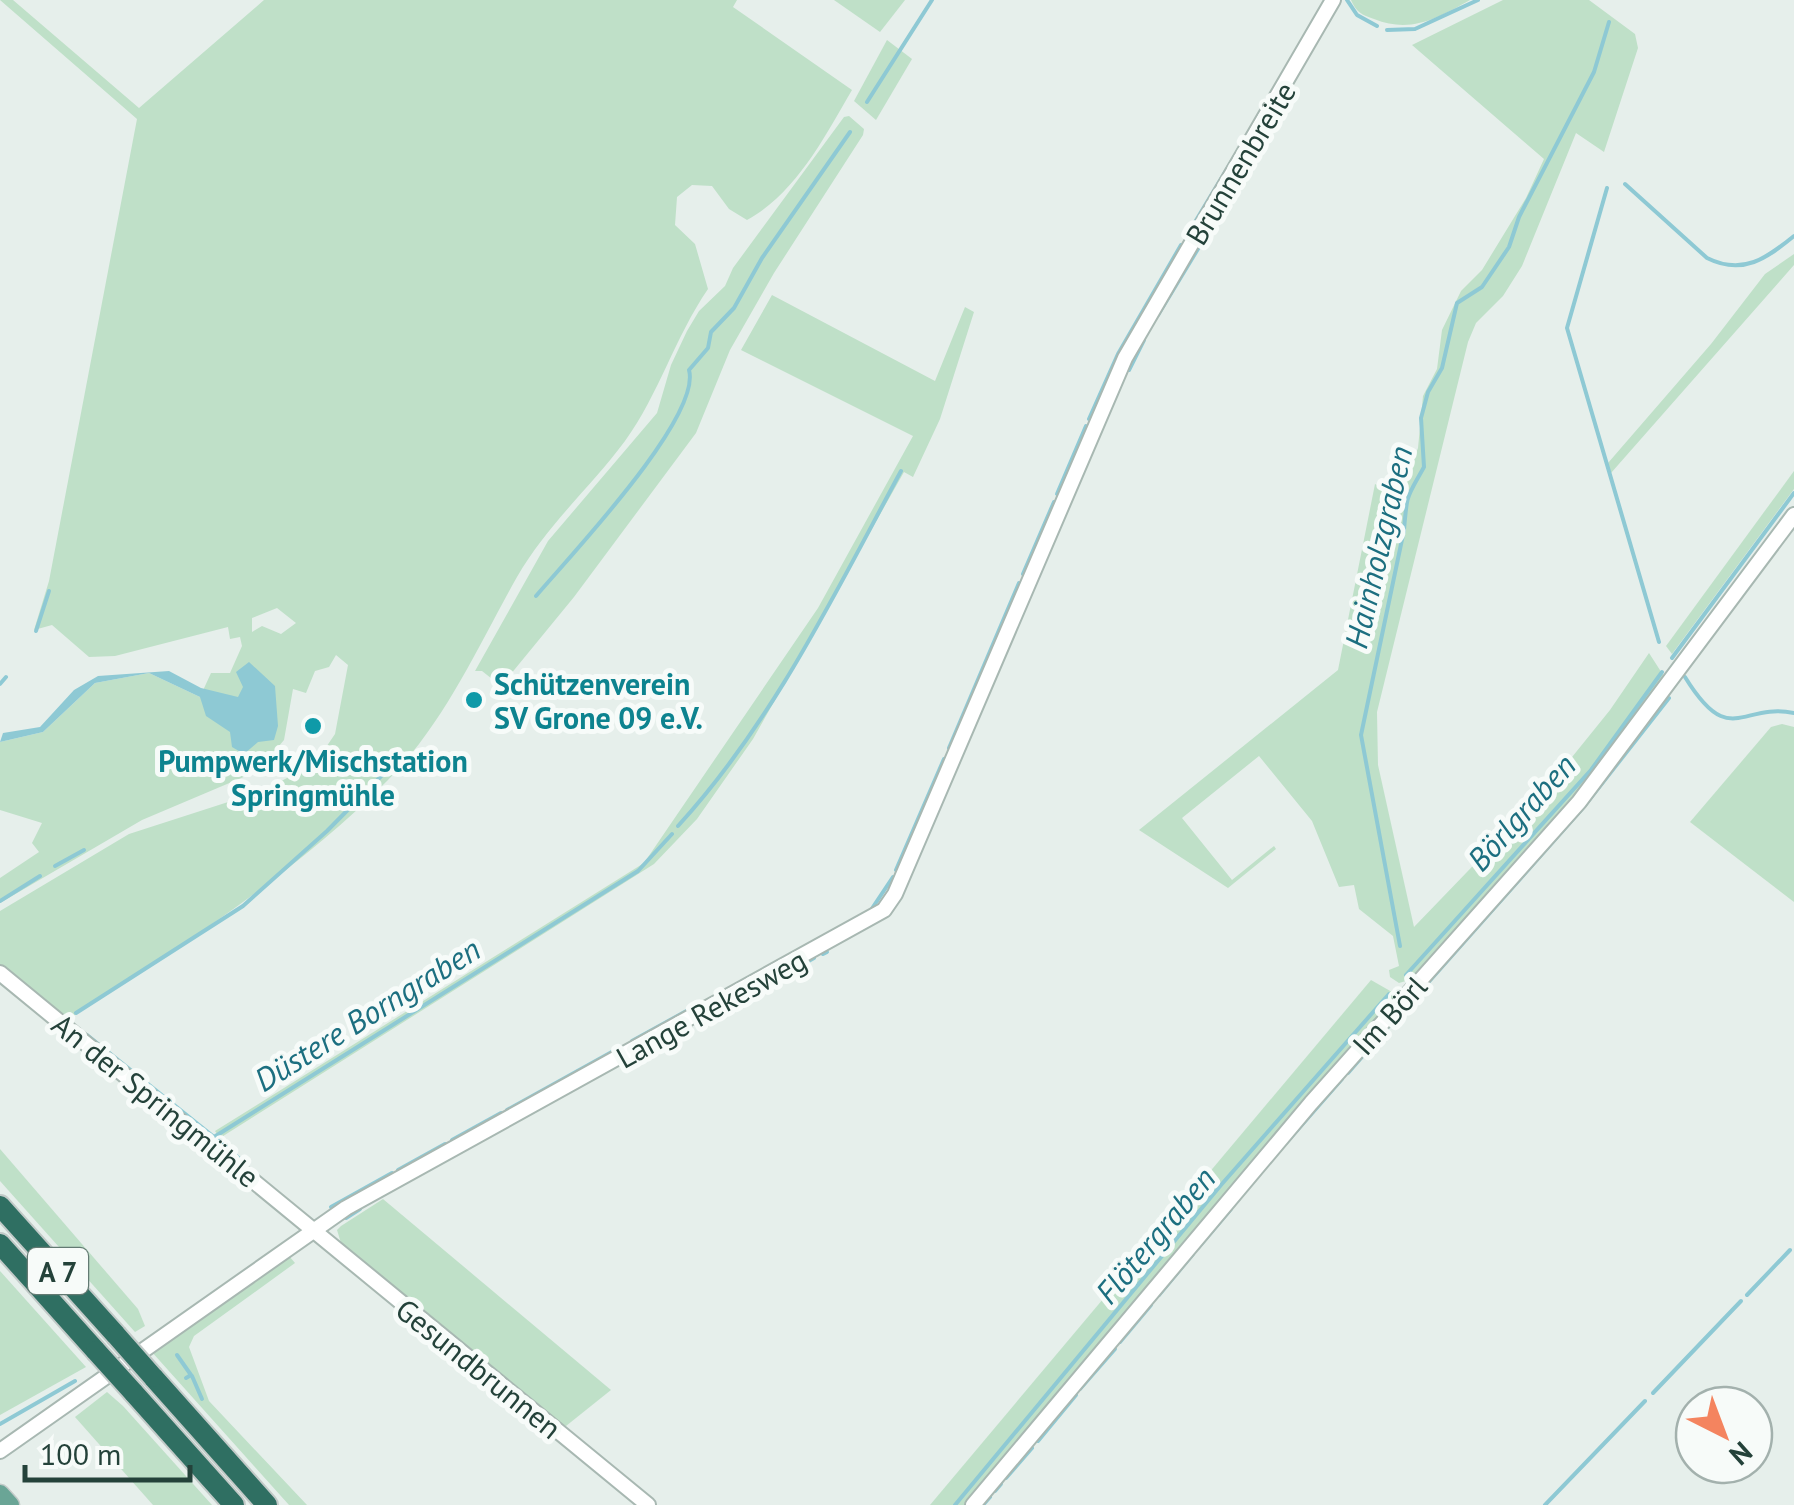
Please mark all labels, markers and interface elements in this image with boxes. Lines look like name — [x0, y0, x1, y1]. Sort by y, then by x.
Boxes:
street label: Brunnenbreite — [1176, 74, 1304, 252]
water label: Hainholzgraben — [1334, 442, 1422, 652]
place label: Schützenverein SV Grone 09 e.V. — [494, 664, 703, 737]
marker: Schützenverein SV Grone 09 e.V. — [463, 689, 485, 711]
marker: Pumpwerk/Mischstation Springmühle — [302, 715, 324, 737]
place label: Pumpwerk/Mischstation Springmühle — [158, 741, 468, 814]
water label: Börlgraben — [1457, 745, 1585, 879]
water label: Düstere Borngraben — [246, 928, 488, 1100]
street label: Lange Rekesweg — [609, 940, 813, 1076]
street label: Im Börl — [1343, 967, 1435, 1063]
street label: An der Springmühle — [44, 1004, 268, 1196]
water label: Flötergraben — [1086, 1158, 1224, 1312]
road number: A 7 — [28, 1248, 88, 1294]
street label: Gesundbrunnen — [388, 1289, 570, 1447]
north arrow — [1674, 1385, 1774, 1485]
scale bar — [25, 1420, 190, 1482]
text: 100 m — [40, 1434, 121, 1473]
text: N — [1722, 1434, 1760, 1474]

